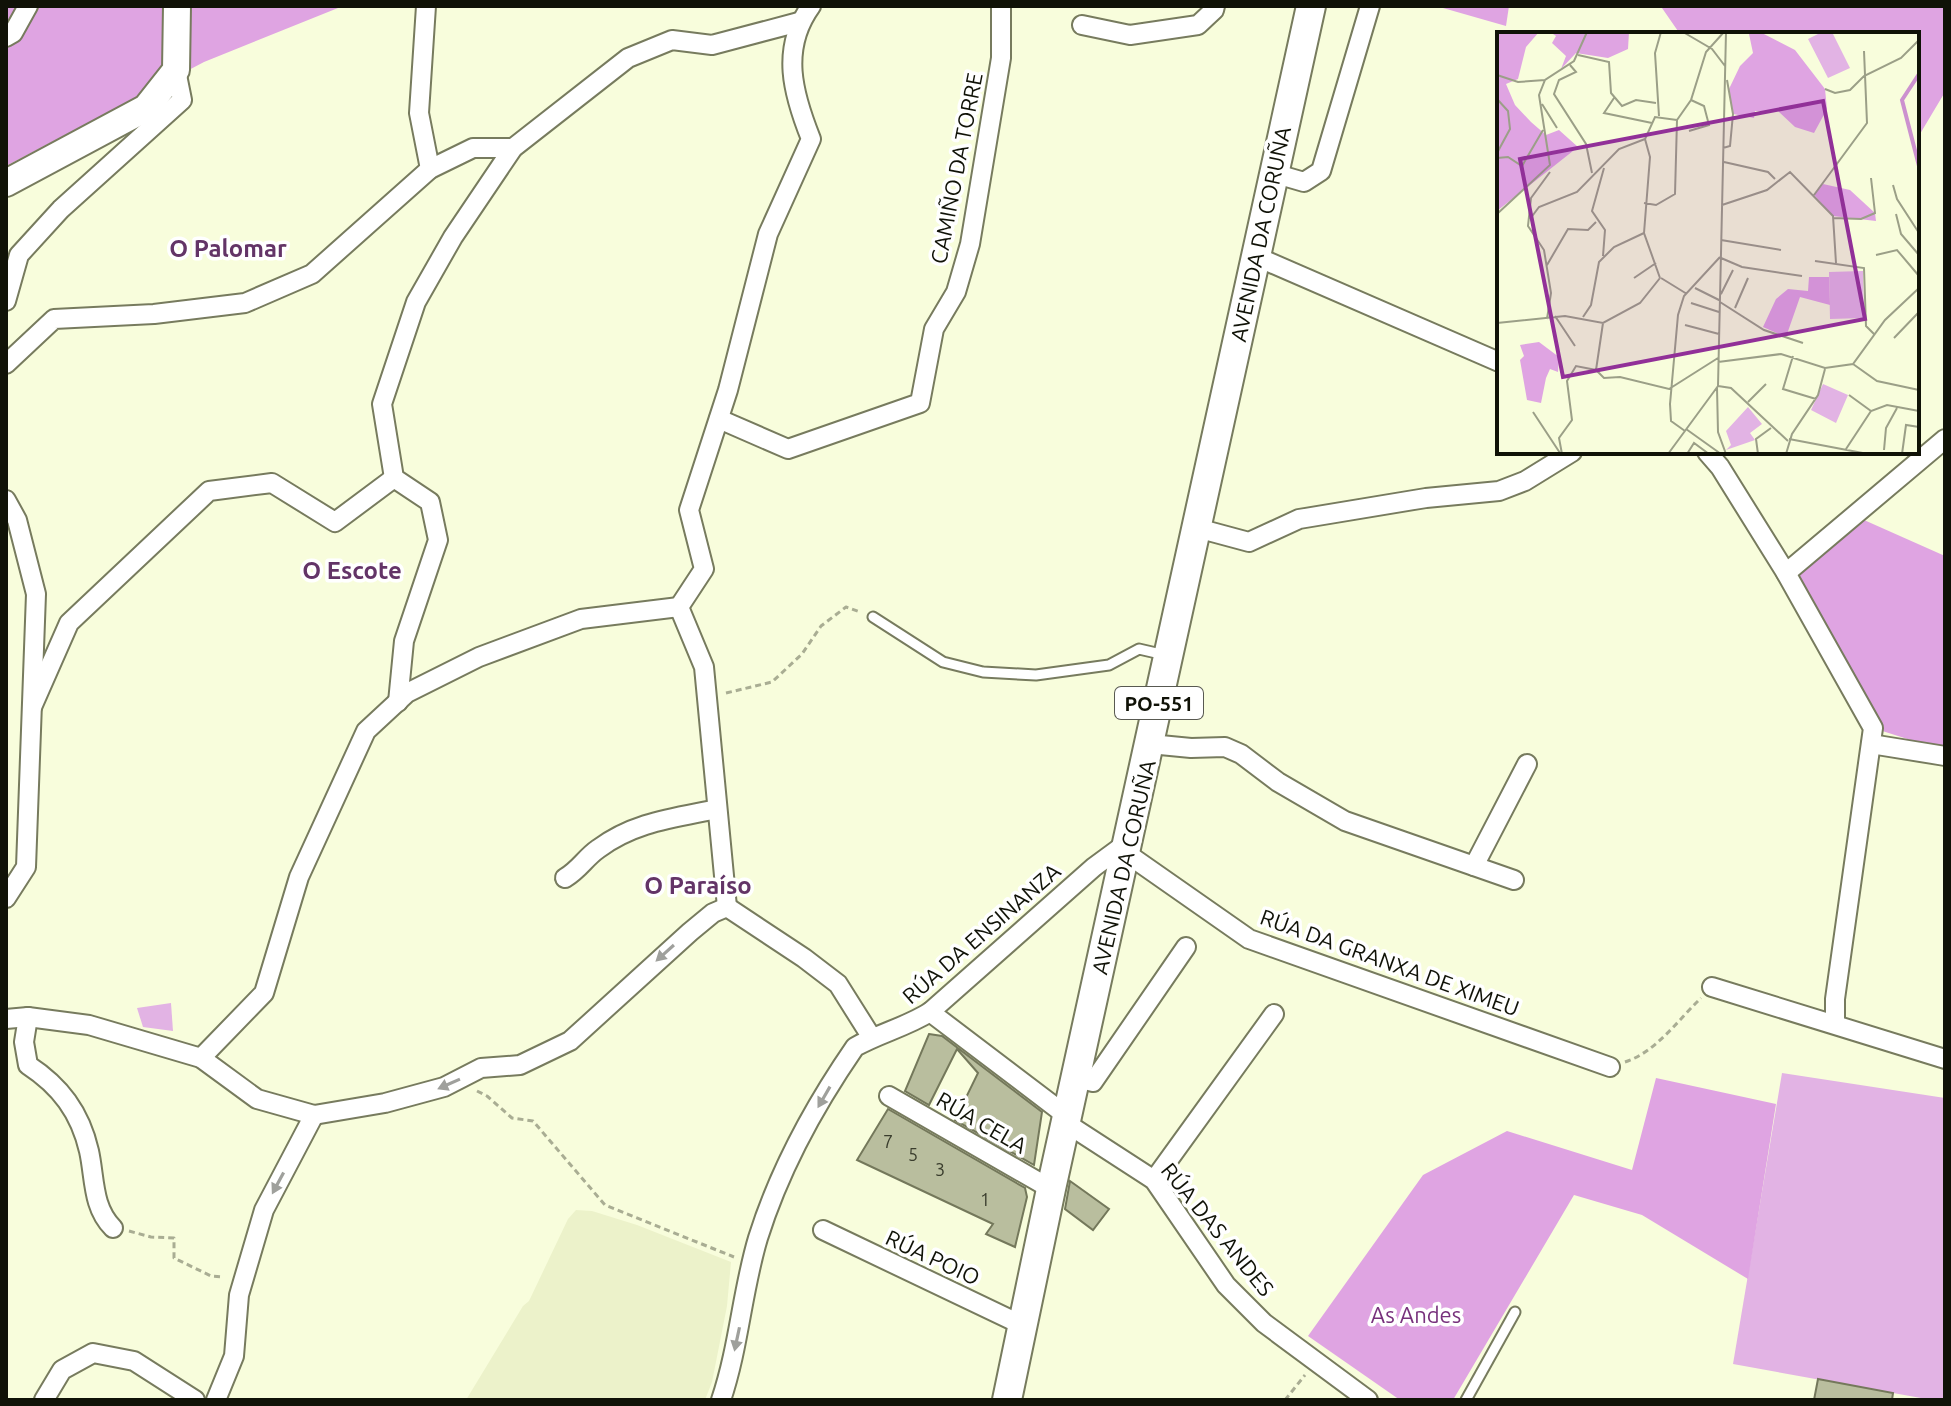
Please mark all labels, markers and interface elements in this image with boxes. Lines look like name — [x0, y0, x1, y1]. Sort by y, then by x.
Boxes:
inset map — [1497, 32, 1919, 454]
street label: CAMIÑO DA TORRE — [925, 70, 987, 266]
street label: AVENIDA DA CORUÑA — [1225, 124, 1295, 344]
district label: O Palomar — [169, 235, 287, 262]
district label: O Escote — [302, 557, 402, 584]
road number: PO-551 — [1115, 687, 1203, 719]
street label: AVENIDA DA CORUÑA — [1086, 757, 1160, 977]
street label: RÚA DA ENSINANZA — [896, 857, 1065, 1008]
district label: O Paraíso — [644, 872, 752, 899]
street label: RÚA DA GRANXA DE XIMEU — [1257, 903, 1523, 1021]
one-way arrow — [656, 944, 675, 962]
one-way arrow — [437, 1077, 460, 1090]
one-way arrow — [818, 1085, 831, 1108]
street label: RÚA CELA — [932, 1085, 1033, 1158]
house number: 7 — [883, 1131, 893, 1151]
house number: 5 — [908, 1144, 918, 1164]
street label: RÚA DAS ANDES — [1157, 1157, 1280, 1301]
house number: 3 — [935, 1159, 945, 1179]
one-way arrow — [271, 1172, 284, 1195]
house number: 1 — [980, 1189, 990, 1209]
street label: RÚA POIO — [882, 1223, 984, 1290]
park label: As Andes — [1371, 1302, 1461, 1327]
one-way arrow — [730, 1327, 743, 1352]

